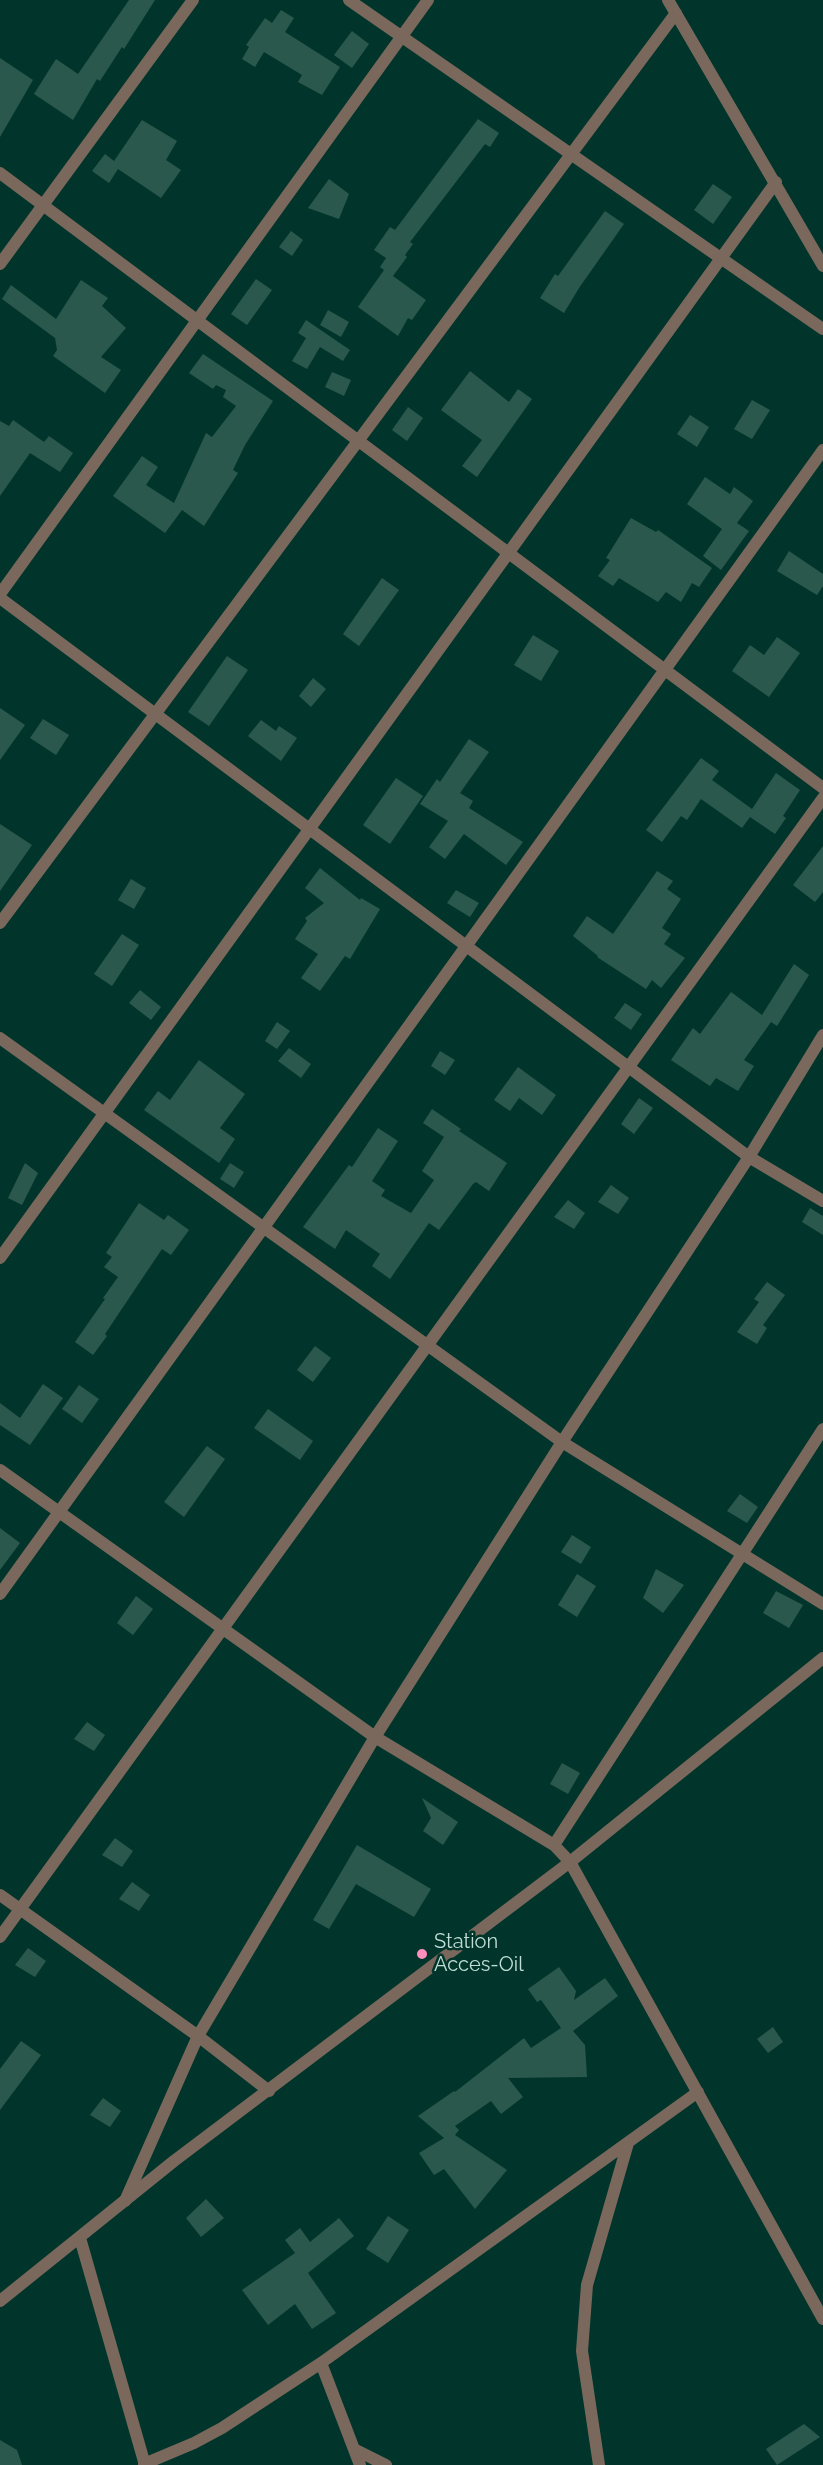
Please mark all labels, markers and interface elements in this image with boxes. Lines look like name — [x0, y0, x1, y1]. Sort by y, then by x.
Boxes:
place label: Station Acces-Oil — [434, 1930, 524, 1977]
marker: Station Acces-Oil — [415, 1947, 429, 1961]

